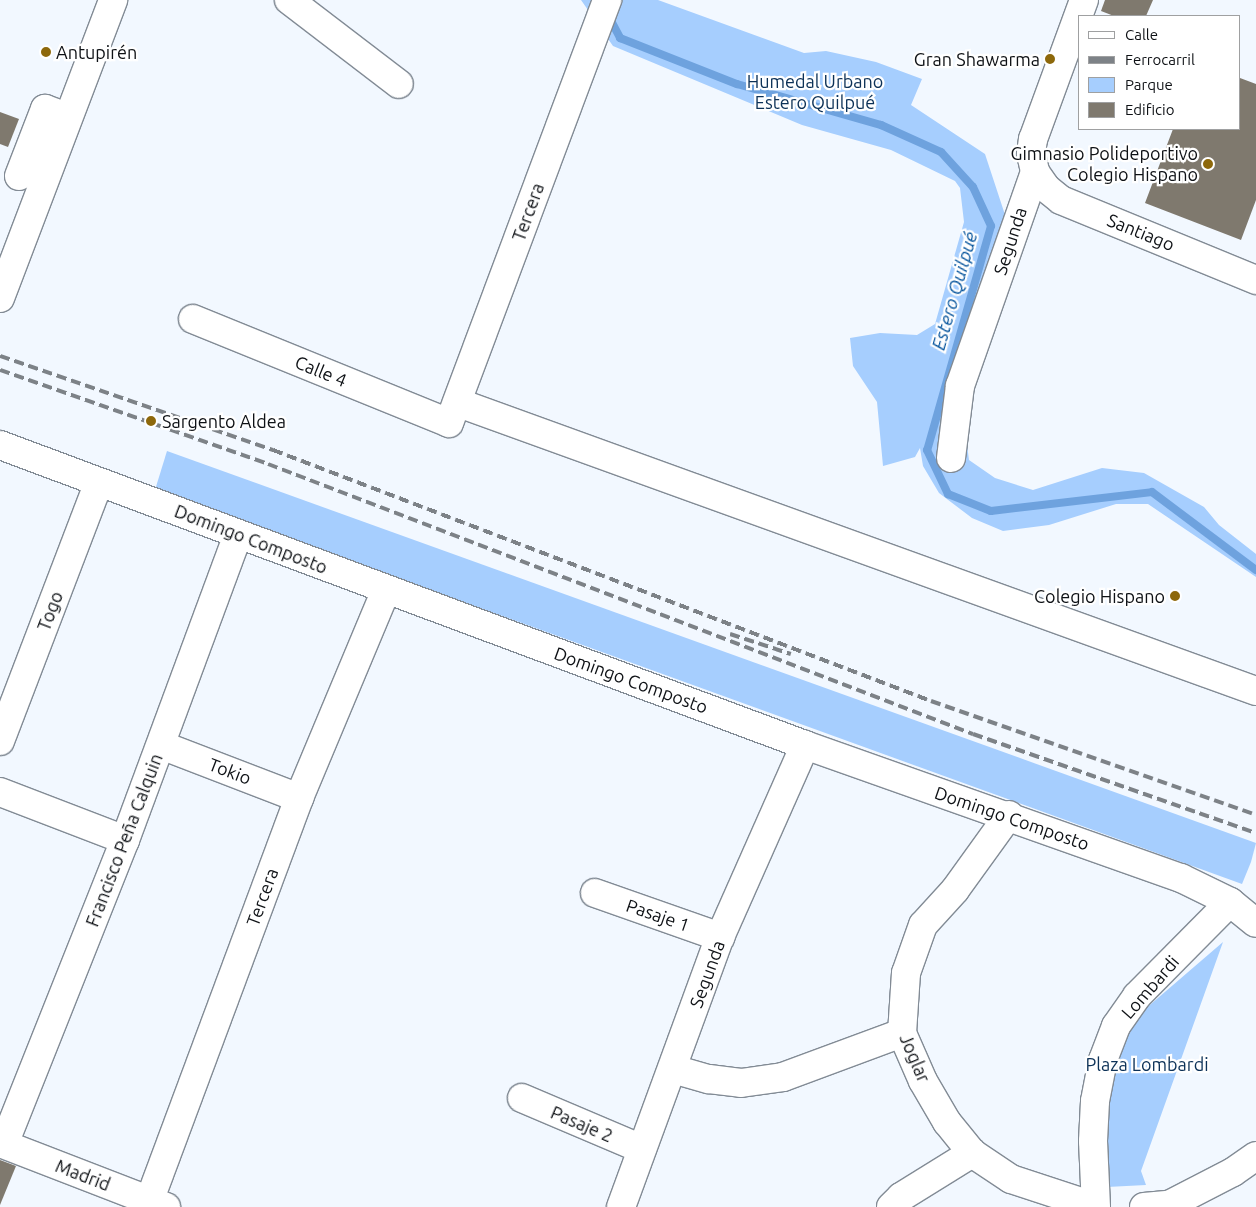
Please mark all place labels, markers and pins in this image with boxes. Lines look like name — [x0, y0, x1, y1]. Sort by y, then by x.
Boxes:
place label: Antupirén — [56, 41, 137, 63]
marker: Antupirén — [40, 46, 52, 58]
place label: Gran Shawarma — [914, 48, 1040, 70]
marker: Gran Shawarma — [1044, 53, 1056, 65]
place label: Gimnasio Polideportivo Colegio Hispano — [1011, 143, 1198, 186]
marker: Gimnasio Polideportivo Colegio Hispano — [1202, 158, 1214, 170]
place label: Sargento Aldea — [162, 410, 286, 432]
marker: Sargento Aldea — [144, 414, 158, 428]
place label: Colegio Hispano — [1034, 585, 1165, 607]
marker: Colegio Hispano — [1169, 590, 1181, 602]

